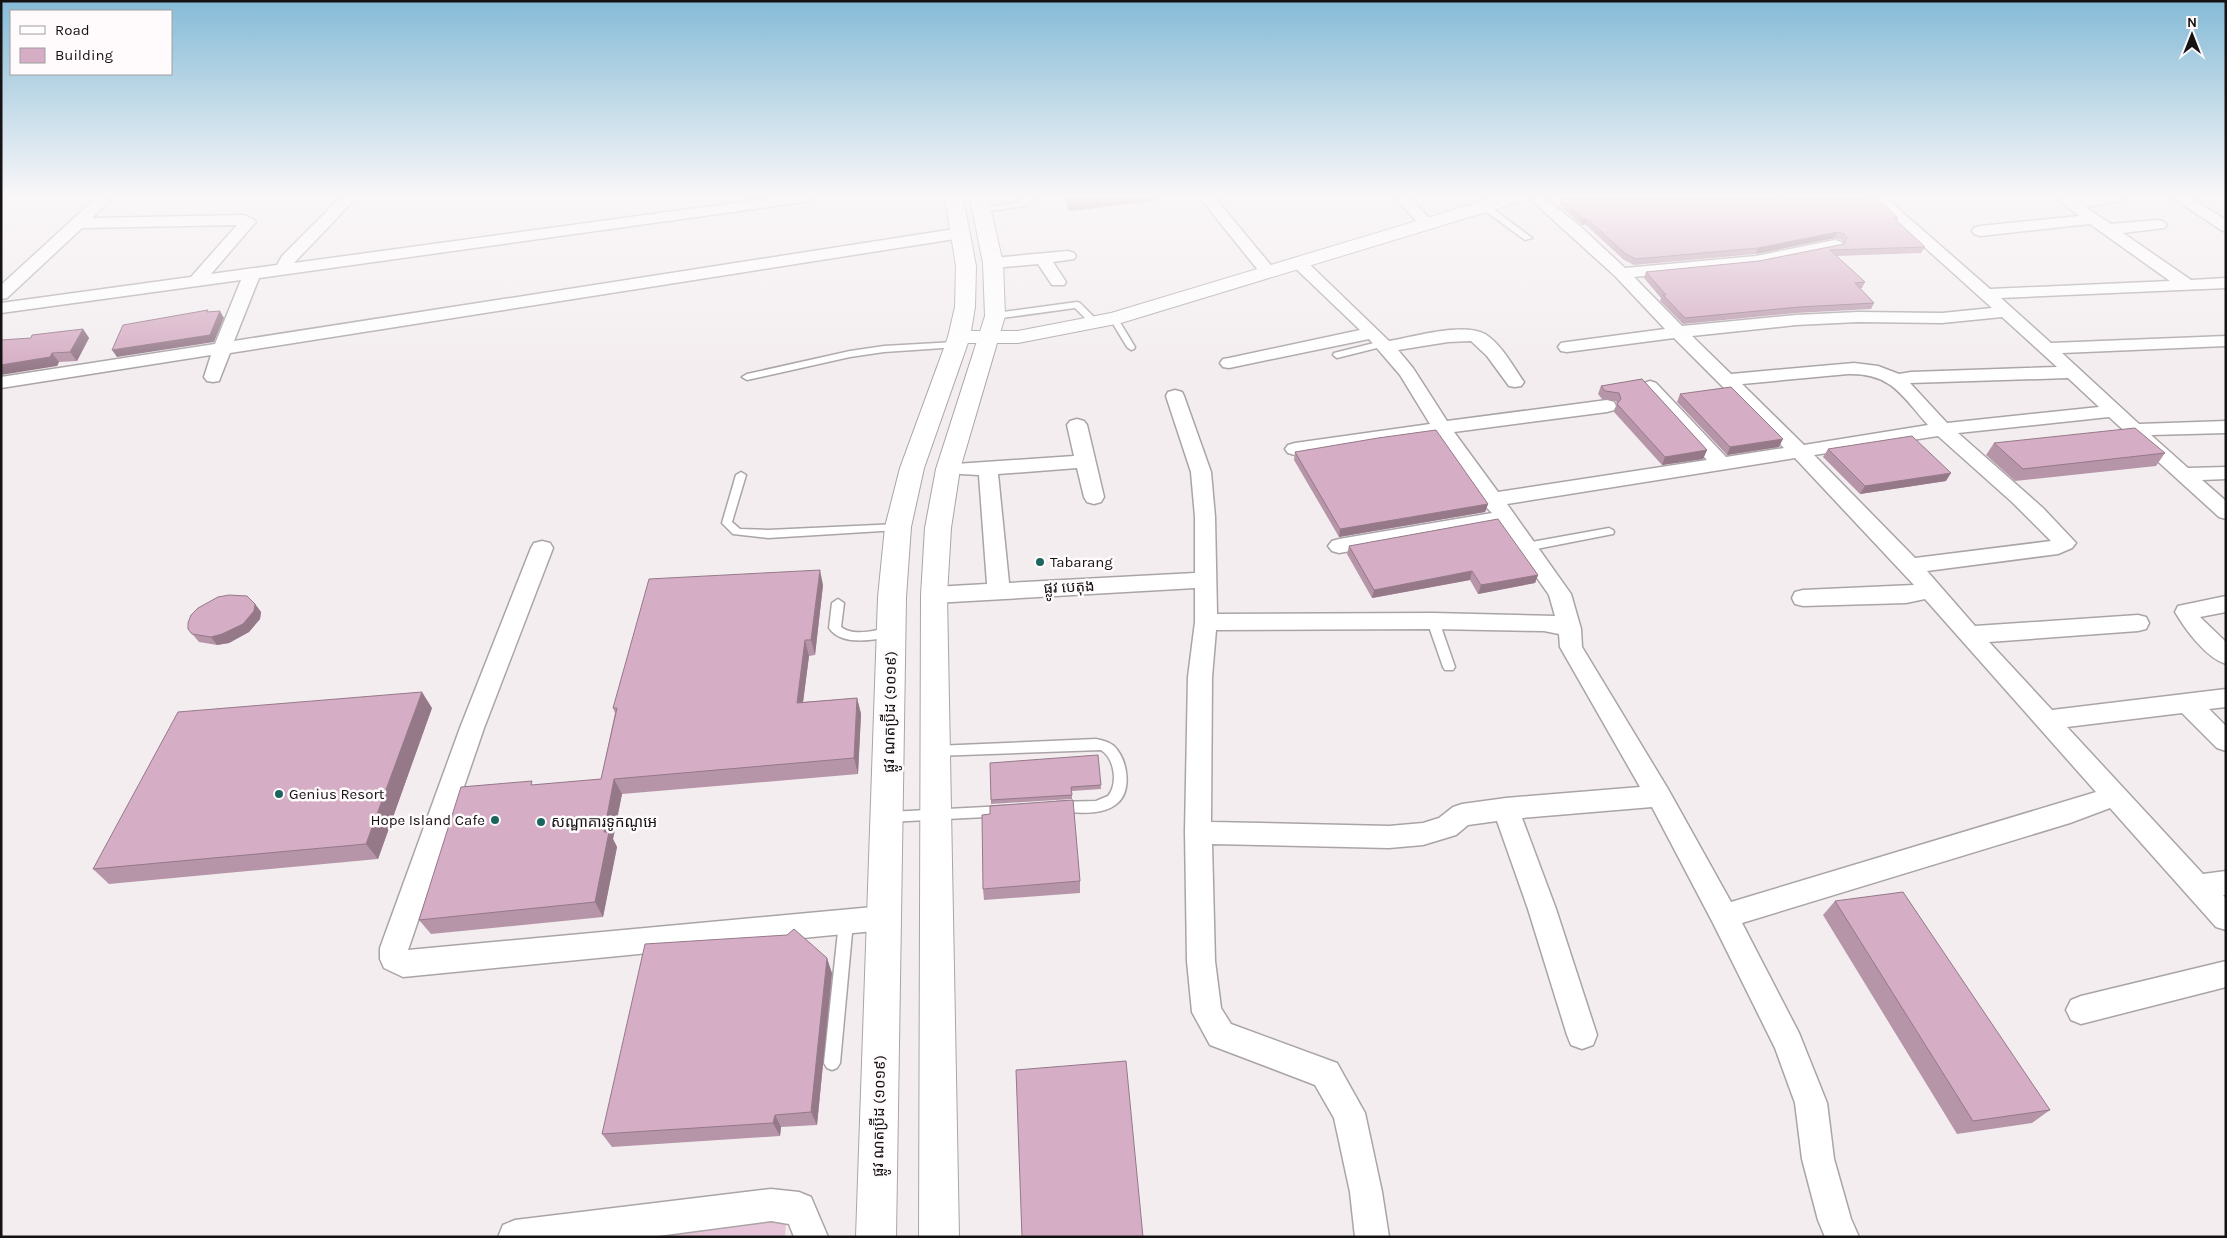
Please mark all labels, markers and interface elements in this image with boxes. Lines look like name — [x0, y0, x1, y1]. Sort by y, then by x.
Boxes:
legend — [10, 10, 172, 75]
north arrow — [2167, 10, 2217, 60]
text: N — [2187, 14, 2197, 31]
text: Road — [55, 21, 90, 39]
text: Building — [55, 46, 113, 64]
place label: Tabarang — [1050, 553, 1113, 571]
marker: Tabarang — [1034, 556, 1046, 568]
street label: ផ្លូវ បេតុង — [1043, 577, 1095, 602]
street label: ផ្លូវ ណតប្រ៊ីដ (១០១៩) — [878, 651, 905, 773]
place label: Genius Resort — [289, 785, 385, 803]
marker: Genius Resort — [273, 788, 285, 800]
place label: Hope Island Cafe — [370, 811, 485, 829]
place label: សណ្ឋាគារទូកណូអេ — [551, 813, 657, 831]
marker: Hope Island Cafe — [489, 814, 501, 826]
marker: សណ្ឋាគារទូកណូអេ — [535, 816, 547, 828]
street label: ផ្លូវ ណតប្រ៊ីដ (១០១៩) — [867, 1055, 894, 1177]

